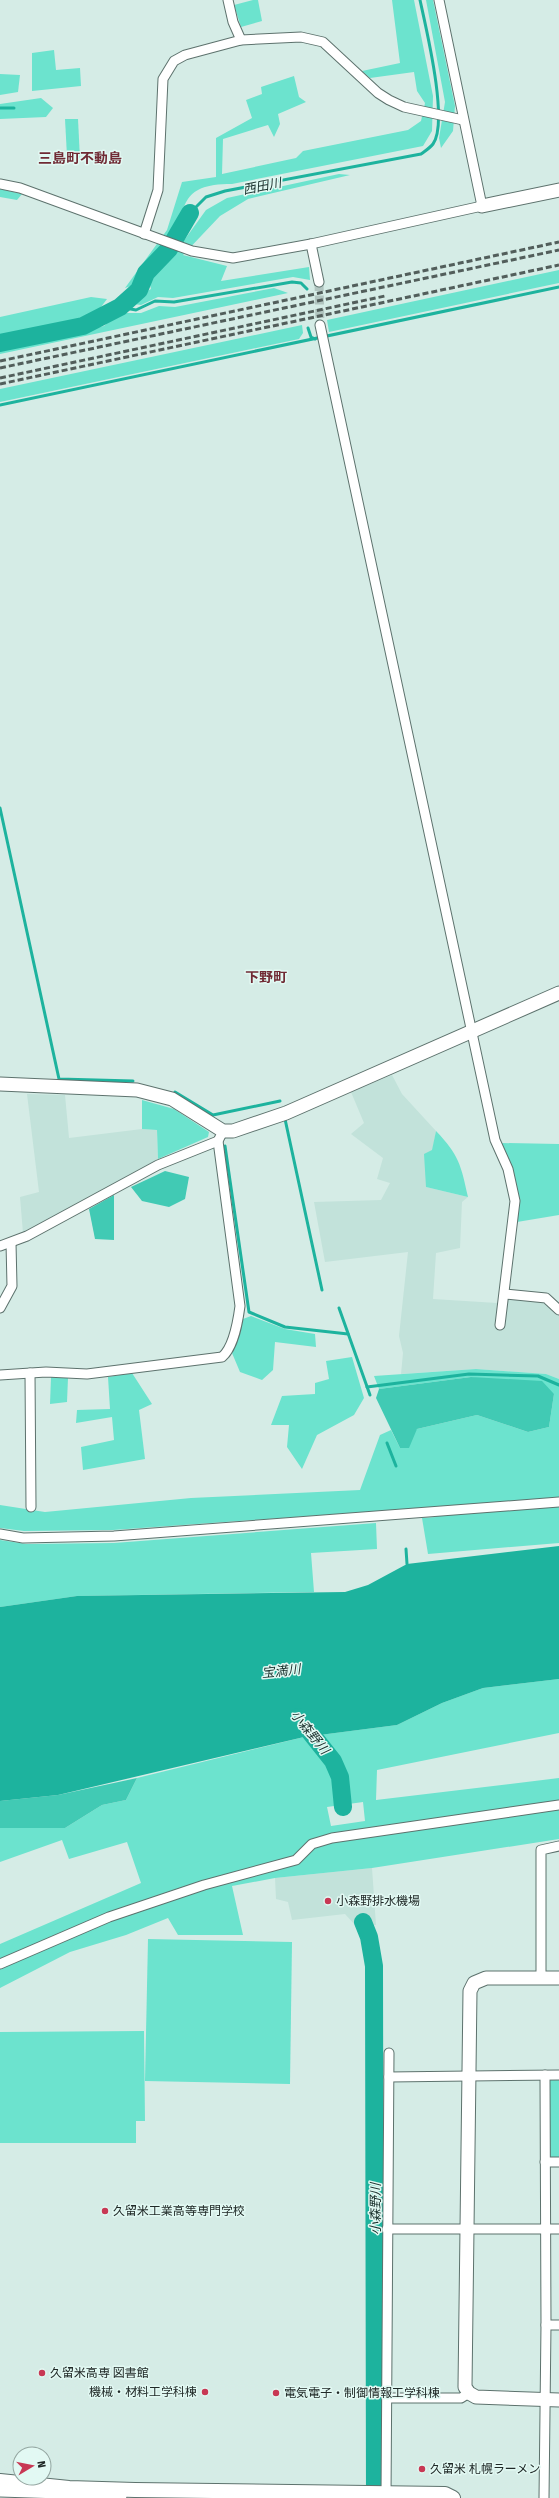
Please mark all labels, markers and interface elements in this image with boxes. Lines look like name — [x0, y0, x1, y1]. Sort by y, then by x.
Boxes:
district label: 三島町不動島 — [38, 150, 122, 167]
water label: 西田川 — [241, 175, 285, 197]
district label: 下野町 — [245, 969, 287, 986]
water label: 宝満川 — [261, 1661, 303, 1680]
water label: 小森野川 — [288, 1707, 333, 1758]
place label: 小森野排水機場 — [336, 1894, 420, 1908]
marker: 小森野排水機場 — [323, 1896, 333, 1906]
water label: 小森野川 — [368, 2181, 383, 2235]
place label: 久留米工業高等専門学校 — [113, 2204, 245, 2218]
marker: 久留米工業高等専門学校 — [100, 2206, 110, 2216]
place label: 久留米高専 図書館 — [50, 2366, 149, 2380]
marker: 久留米高専 図書館 — [37, 2368, 47, 2378]
place label: 機械・材料工学科棟 — [89, 2385, 197, 2399]
place label: 電気電子・制御情報工学科棟 — [284, 2386, 440, 2400]
marker: 機械・材料工学科棟 — [200, 2387, 210, 2397]
marker: 電気電子・制御情報工学科棟 — [271, 2388, 281, 2398]
north arrow — [12, 2446, 52, 2486]
text: N — [34, 2460, 48, 2469]
place label: 久留米 札幌ラーメン — [430, 2462, 540, 2476]
marker: 久留米 札幌ラーメン — [417, 2464, 427, 2474]

